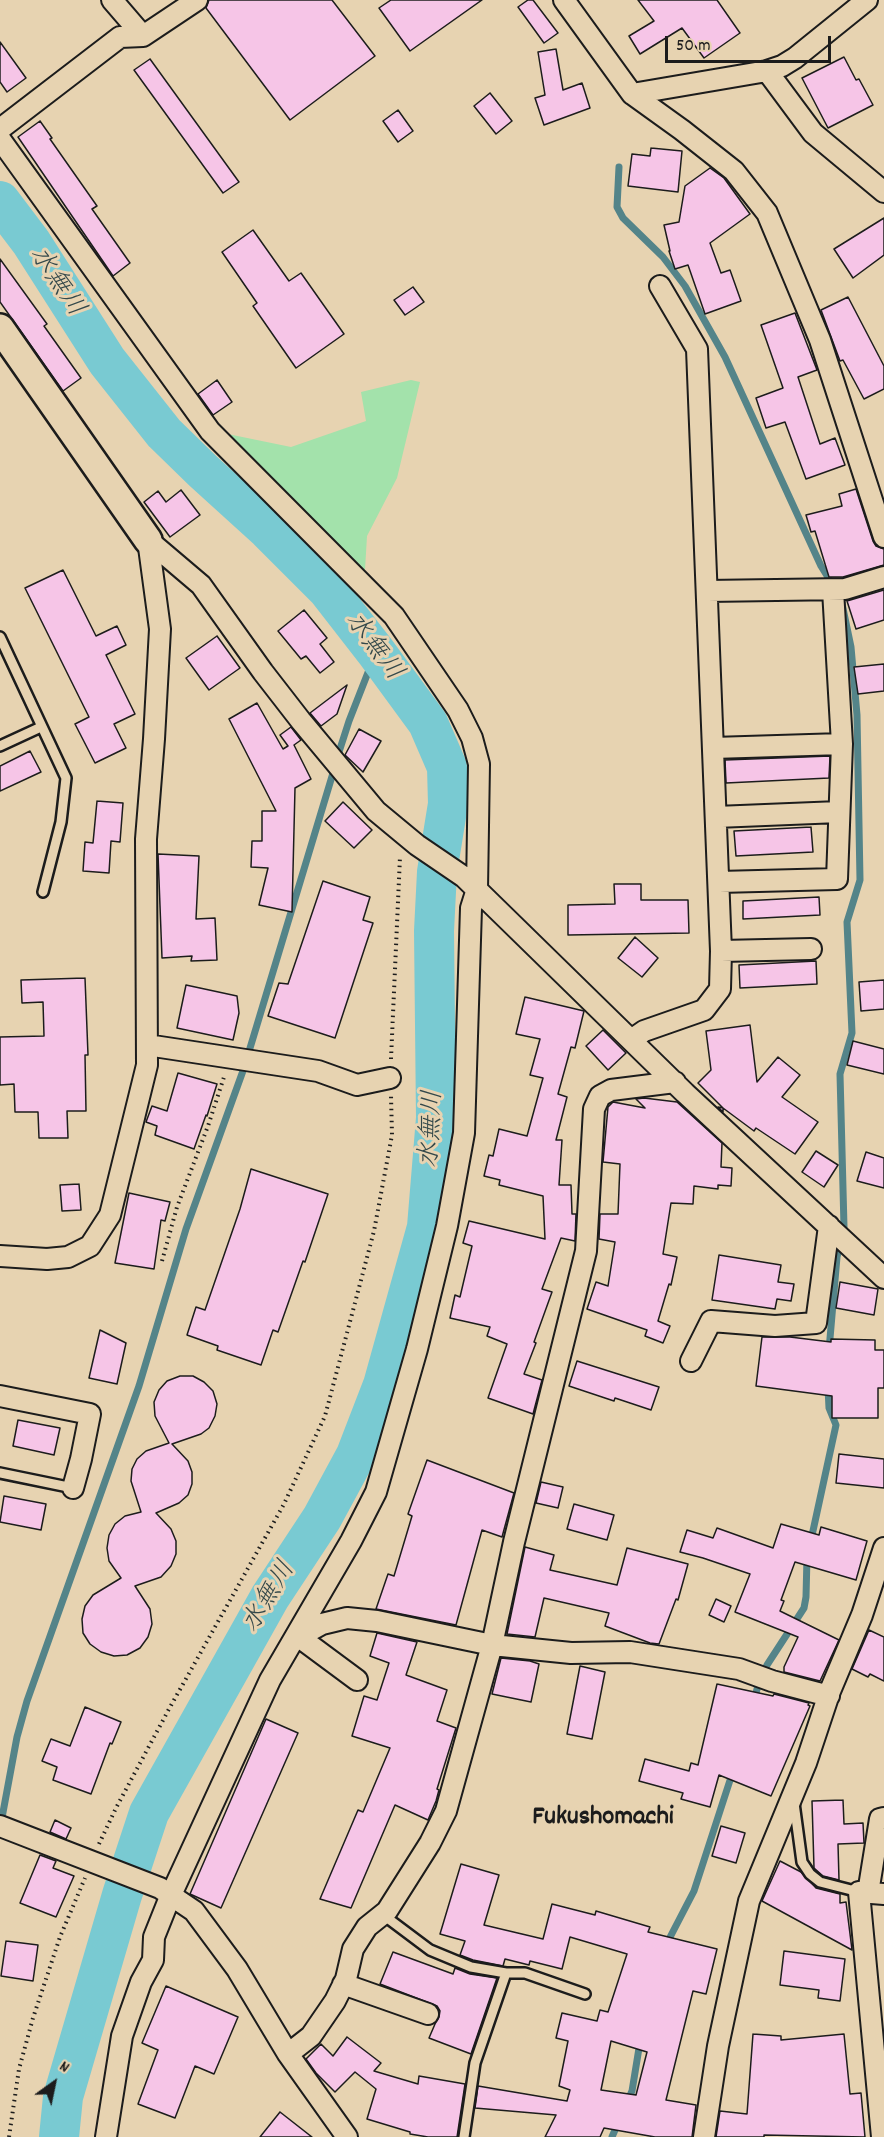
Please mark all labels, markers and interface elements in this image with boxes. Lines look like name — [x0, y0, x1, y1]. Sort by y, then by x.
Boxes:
scale bar — [668, 24, 834, 62]
text: 50 m — [676, 34, 711, 59]
water label: 水無川 — [20, 242, 90, 324]
water label: 水無川 — [336, 607, 408, 689]
water label: 水無川 — [416, 1089, 452, 1169]
water label: 水無川 — [238, 1557, 304, 1639]
district label: Fukushomachi — [532, 1803, 674, 1835]
north arrow — [24, 2053, 84, 2113]
text: N — [54, 2056, 74, 2079]

